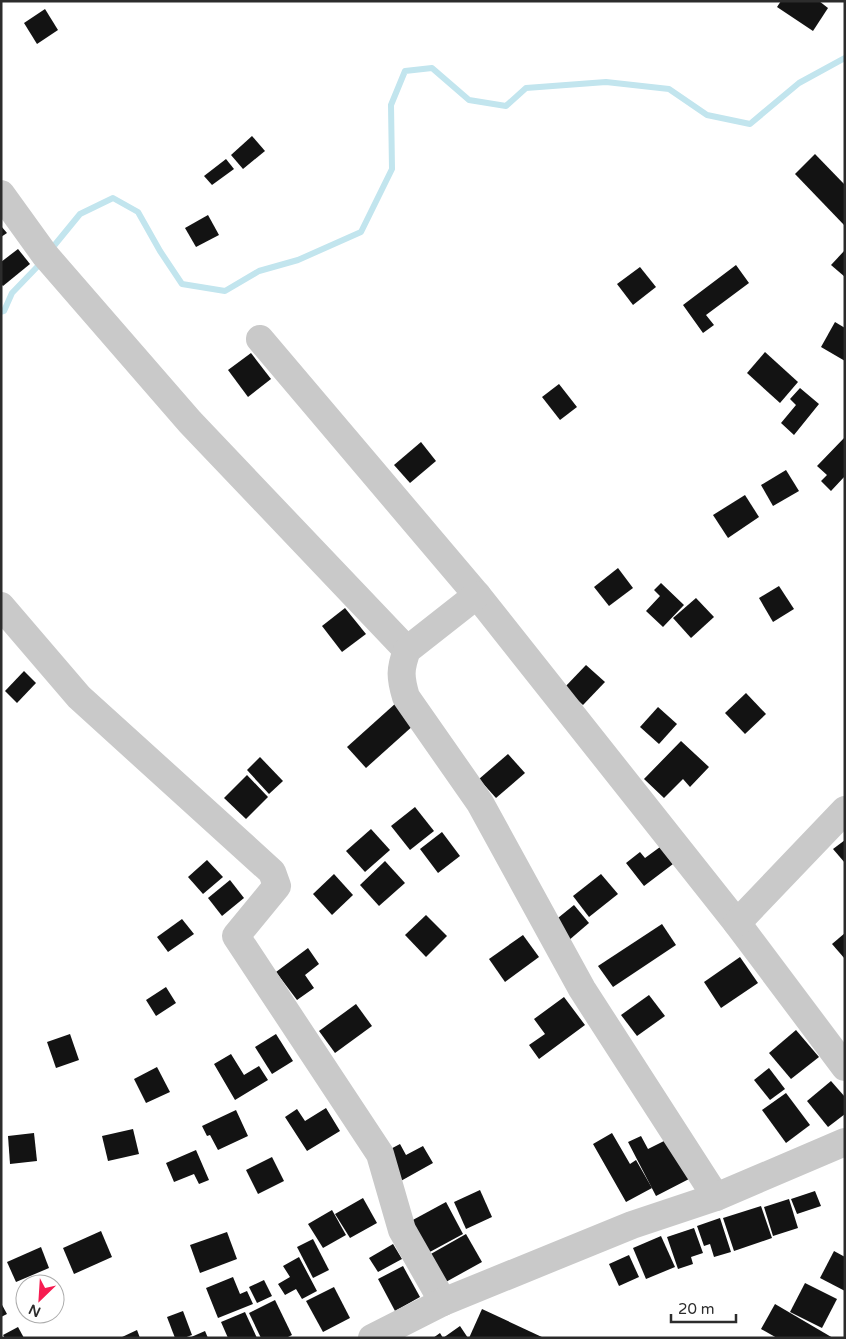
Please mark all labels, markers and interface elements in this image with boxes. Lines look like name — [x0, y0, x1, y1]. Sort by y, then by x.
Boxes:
north arrow — [15, 1274, 65, 1324]
scale bar — [671, 1292, 736, 1324]
text: N — [26, 1300, 43, 1320]
text: 20 m — [678, 1300, 715, 1318]

